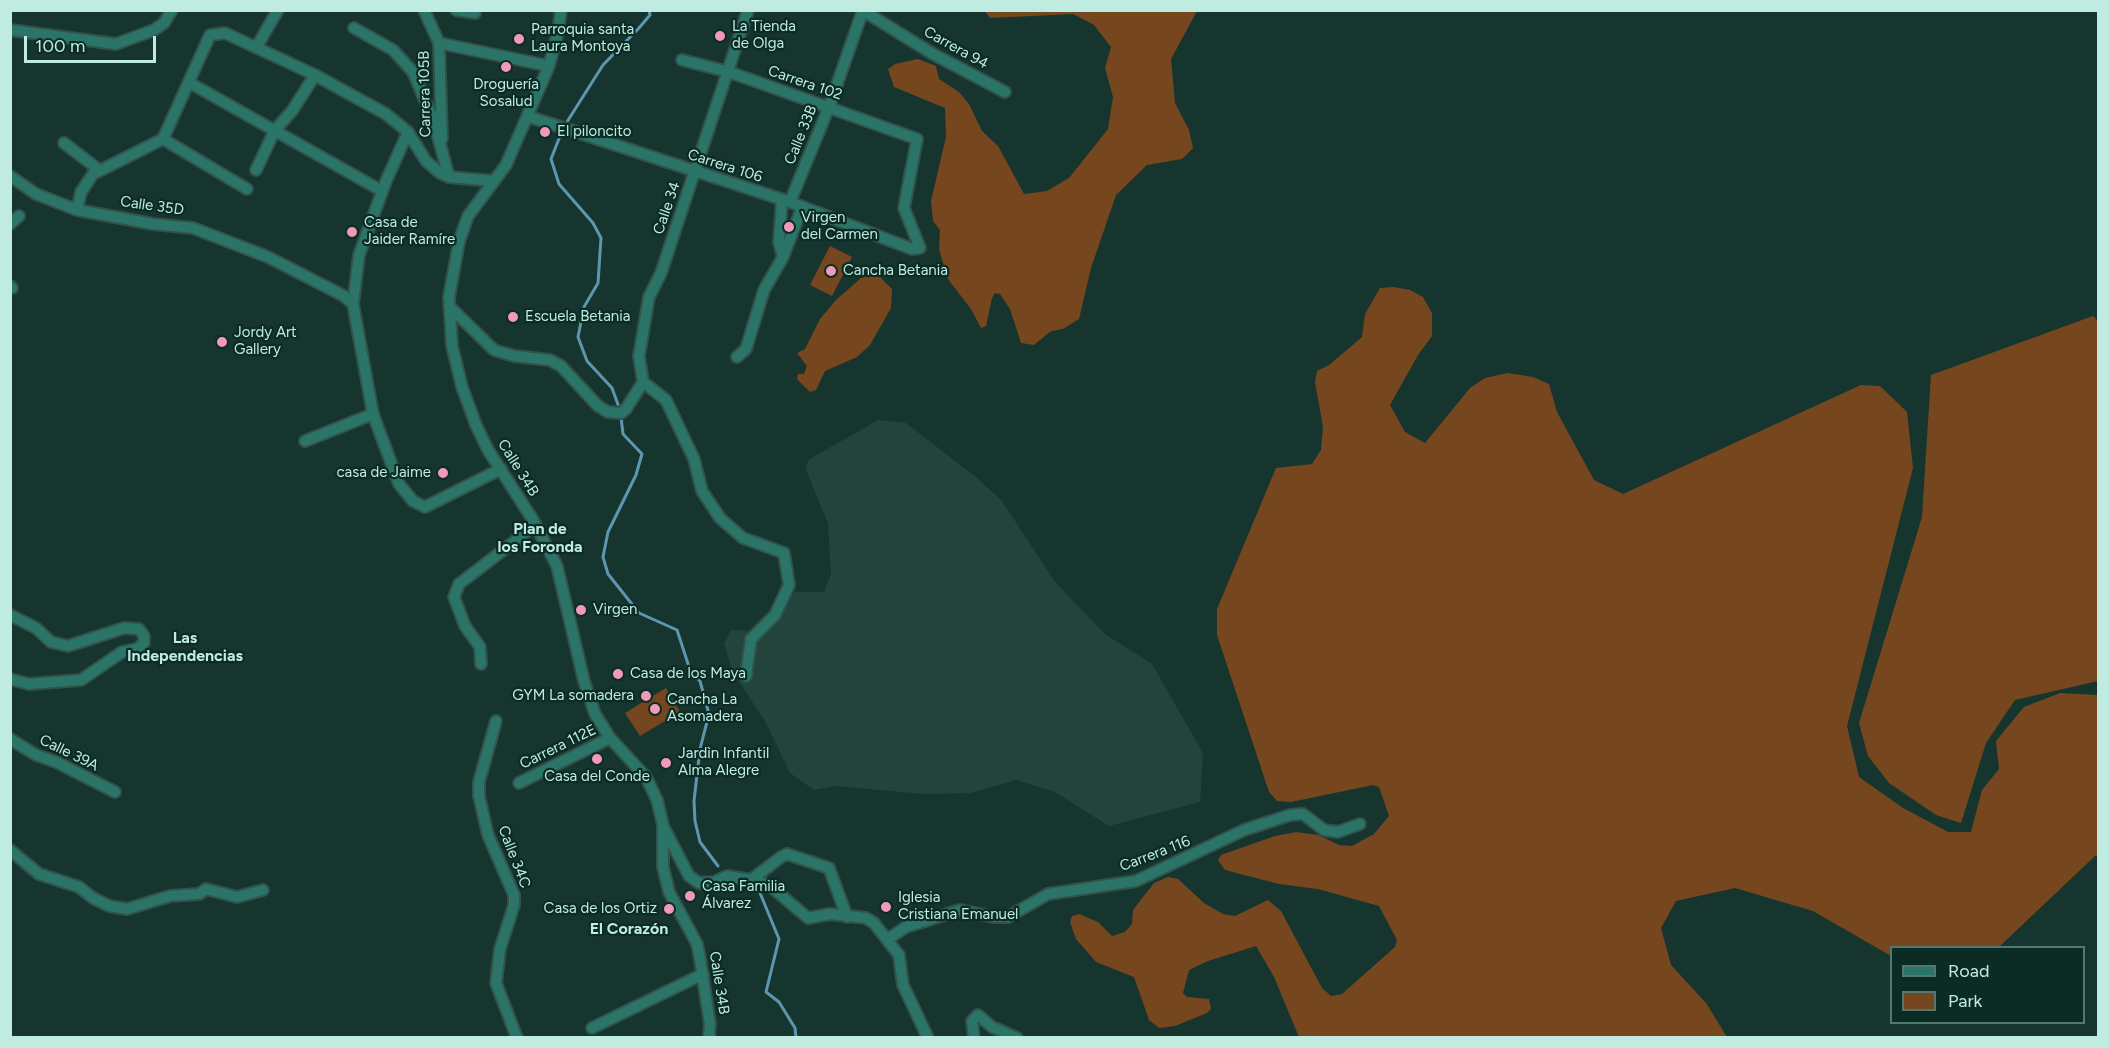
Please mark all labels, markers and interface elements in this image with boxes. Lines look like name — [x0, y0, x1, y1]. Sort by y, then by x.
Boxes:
place label: La Tienda de Olga — [732, 18, 796, 53]
place label: Parroquia santa Laura Montoya — [531, 21, 634, 56]
street label: Carrera 94 — [921, 23, 991, 73]
scale bar — [27, 24, 159, 62]
marker: La Tienda de Olga — [713, 29, 727, 43]
marker: Parroquia santa Laura Montoya — [512, 32, 526, 46]
text: 100 m — [35, 35, 85, 57]
street label: Carrera 105B — [415, 50, 435, 138]
marker: Droguería Sosalud — [499, 60, 513, 74]
street label: Carrera 102 — [765, 62, 845, 104]
place label: Droguería Sosalud — [473, 76, 539, 111]
street label: Calle 33B — [781, 103, 821, 167]
place label: El piloncito — [557, 123, 632, 141]
marker: El piloncito — [538, 125, 552, 139]
street label: Carrera 106 — [685, 145, 765, 187]
street label: Calle 34 — [650, 179, 684, 237]
street label: Calle 35D — [119, 193, 185, 219]
place label: Virgen del Carmen — [801, 209, 878, 244]
place label: Casa de Jaider Ramíre — [364, 214, 455, 249]
marker: Virgen del Carmen — [782, 220, 796, 234]
marker: Casa de Jaider Ramíre — [345, 225, 359, 239]
place label: Cancha Betania — [843, 262, 948, 280]
marker: Cancha Betania — [824, 264, 838, 278]
place label: Escuela Betania — [525, 308, 630, 326]
marker: Escuela Betania — [506, 310, 520, 324]
place label: Jordy Art Gallery — [234, 324, 297, 359]
marker: Jordy Art Gallery — [215, 335, 229, 349]
street label: Calle 34B — [494, 436, 542, 500]
place label: casa de Jaime — [336, 464, 431, 482]
marker: casa de Jaime — [436, 466, 450, 480]
district label: Plan de los Foronda — [497, 519, 583, 557]
place label: Virgen — [593, 601, 637, 619]
marker: Virgen — [574, 603, 588, 617]
district label: Las Independencias — [127, 628, 243, 666]
place label: Casa de los Maya — [630, 665, 746, 683]
marker: Casa de los Maya — [611, 667, 625, 681]
place label: GYM La somadera — [512, 687, 634, 705]
marker: GYM La somadera — [639, 689, 653, 703]
place label: Cancha La Asomadera — [667, 691, 743, 726]
marker: Cancha La Asomadera — [648, 702, 662, 716]
street label: Carrera 112E — [517, 721, 599, 773]
street label: Calle 39A — [36, 731, 102, 775]
place label: Jardìn Infantil Alma Alegre — [678, 745, 769, 780]
marker: Casa del Conde — [590, 752, 604, 766]
marker: Jardìn Infantil Alma Alegre — [659, 756, 673, 770]
place label: Casa del Conde — [544, 768, 650, 786]
street label: Calle 34C — [494, 823, 534, 891]
street label: Carrera 116 — [1117, 832, 1193, 876]
place label: Casa Familia Álvarez — [702, 878, 785, 913]
marker: Casa Familia Álvarez — [683, 889, 697, 903]
place label: Iglesia Cristiana Emanuel — [898, 889, 1018, 924]
place label: Casa de los Ortiz — [544, 900, 657, 918]
marker: Iglesia Cristiana Emanuel — [879, 900, 893, 914]
marker: Casa de los Ortiz — [662, 902, 676, 916]
district label: El Corazón — [590, 919, 668, 939]
legend — [1890, 946, 2085, 1024]
street label: Calle 34B — [705, 950, 733, 1016]
text: Road — [1948, 960, 1989, 982]
text: Park — [1948, 990, 1982, 1012]

